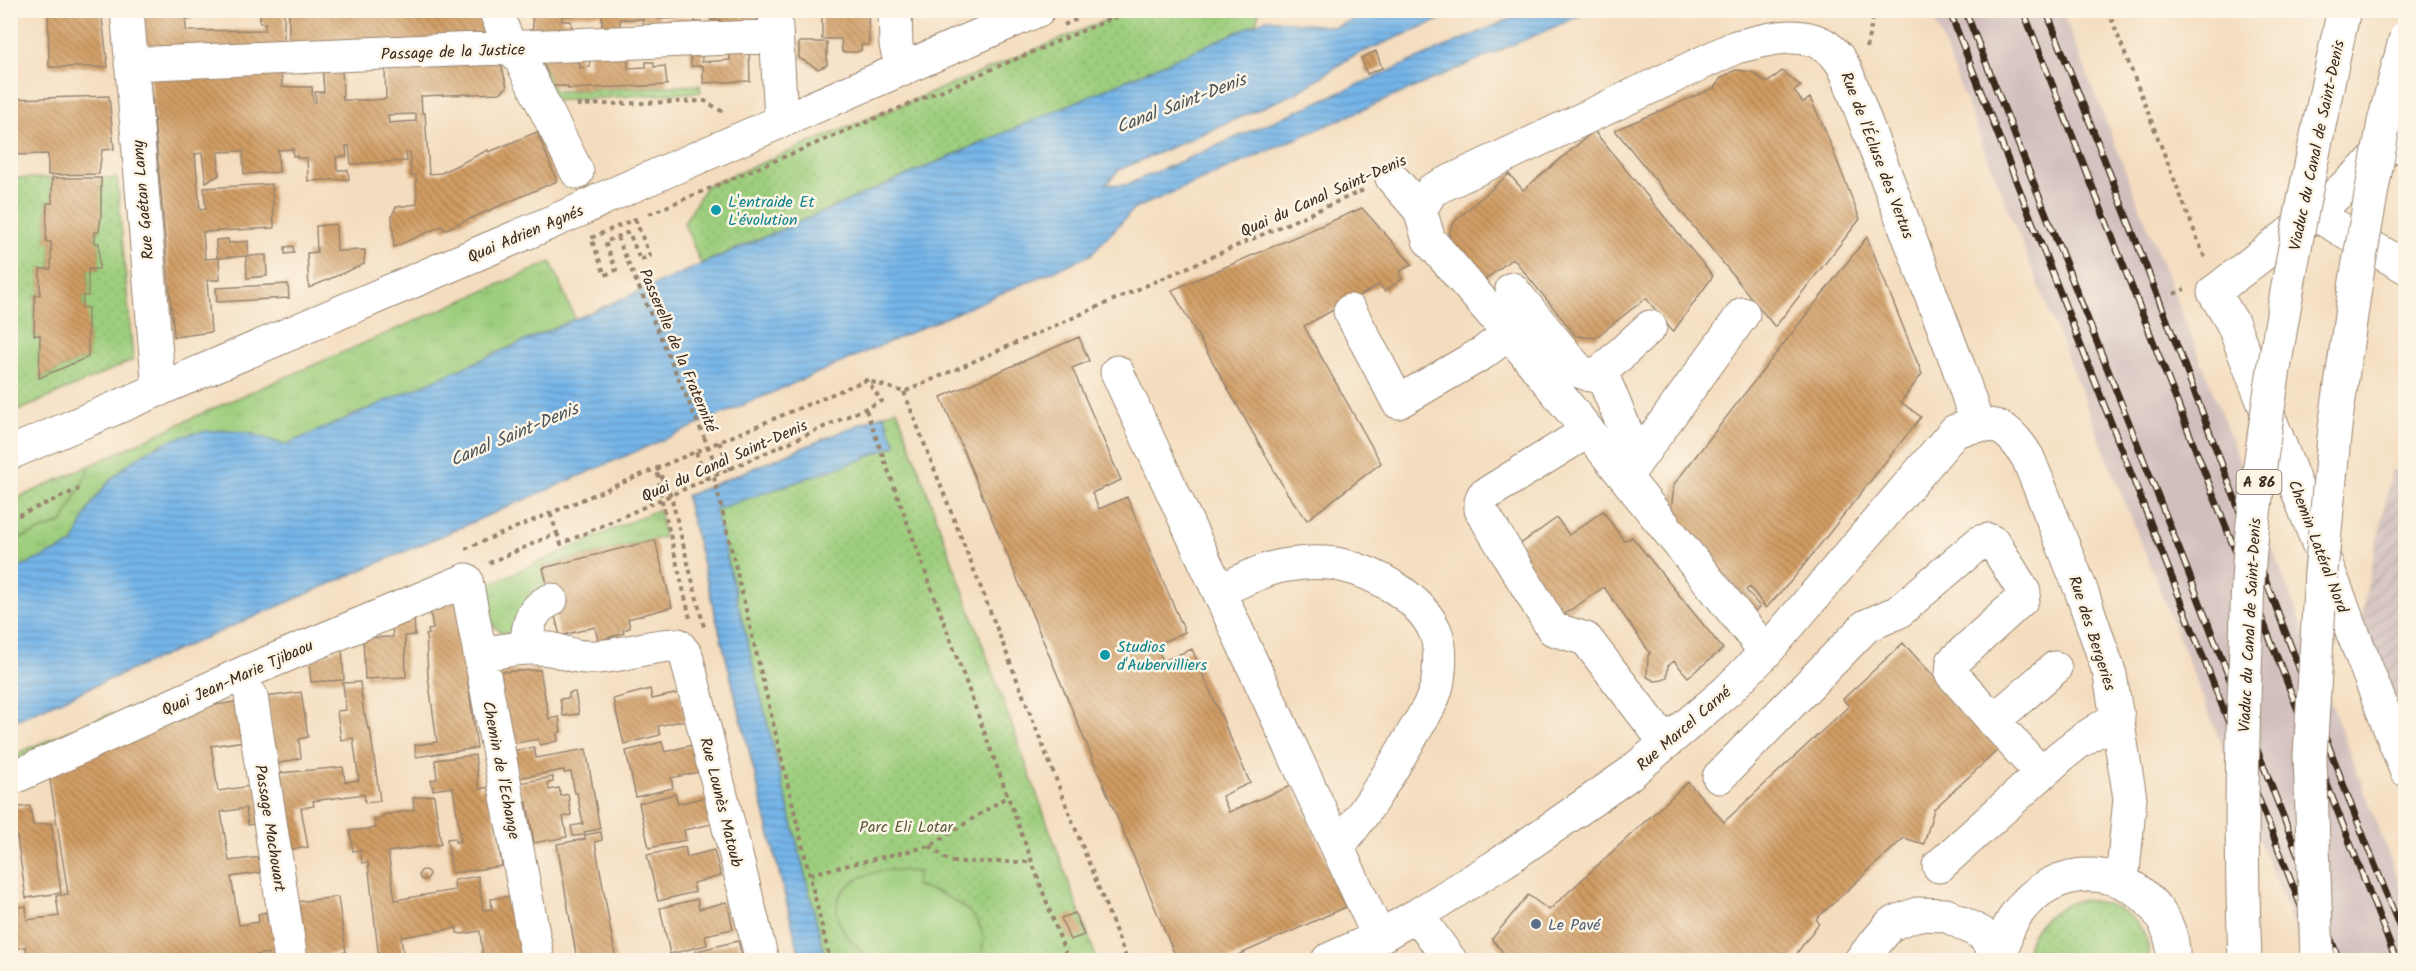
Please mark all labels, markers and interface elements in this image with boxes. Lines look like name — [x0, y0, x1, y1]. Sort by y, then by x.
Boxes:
street label: Passage de la Justice — [381, 37, 526, 68]
street label: Viaduc du Canal de Saint-Denis — [2283, 38, 2352, 253]
water label: Canal Saint-Denis — [1112, 65, 1253, 143]
street label: Rue de l'Écluse des Vertus — [1833, 68, 1920, 243]
street label: Rue Gaétan Lamy — [126, 138, 161, 261]
street label: Quai du Canal Saint-Denis — [1236, 148, 1411, 244]
place label: L'entraide Et L'évolution — [728, 190, 816, 233]
street label: Quai Adrien Agnés — [463, 199, 588, 270]
marker: L'entraide Et L'évolution — [709, 203, 723, 217]
street label: Passerelle de la Fraternité — [632, 265, 724, 437]
water label: Canal Saint-Denis — [446, 394, 586, 476]
street label: Quai du Canal Saint-Denis — [637, 413, 812, 509]
road number: A 86 — [2236, 470, 2282, 494]
street label: Chemin Latéral Nord — [2281, 476, 2355, 618]
street label: Viaduc du Canal de Saint-Denis — [2232, 517, 2269, 733]
street label: Rue des Bergeries — [2061, 573, 2122, 694]
street label: Quai Jean-Marie Tjibaou — [158, 634, 318, 723]
place label: Studios d'Aubervilliers — [1117, 635, 1207, 678]
marker: Studios d'Aubervilliers — [1098, 648, 1112, 662]
street label: Rue Marcel Carné — [1631, 680, 1738, 777]
street label: Chemin de l'Echange — [475, 699, 526, 842]
street label: Rue Lounès Matoub — [692, 735, 749, 870]
street label: Passage Machouart — [247, 763, 292, 894]
park label: Parc Eli Lotar — [859, 815, 954, 840]
place label: Le Pavé — [1548, 913, 1601, 938]
marker: Le Pavé — [1529, 917, 1543, 931]

